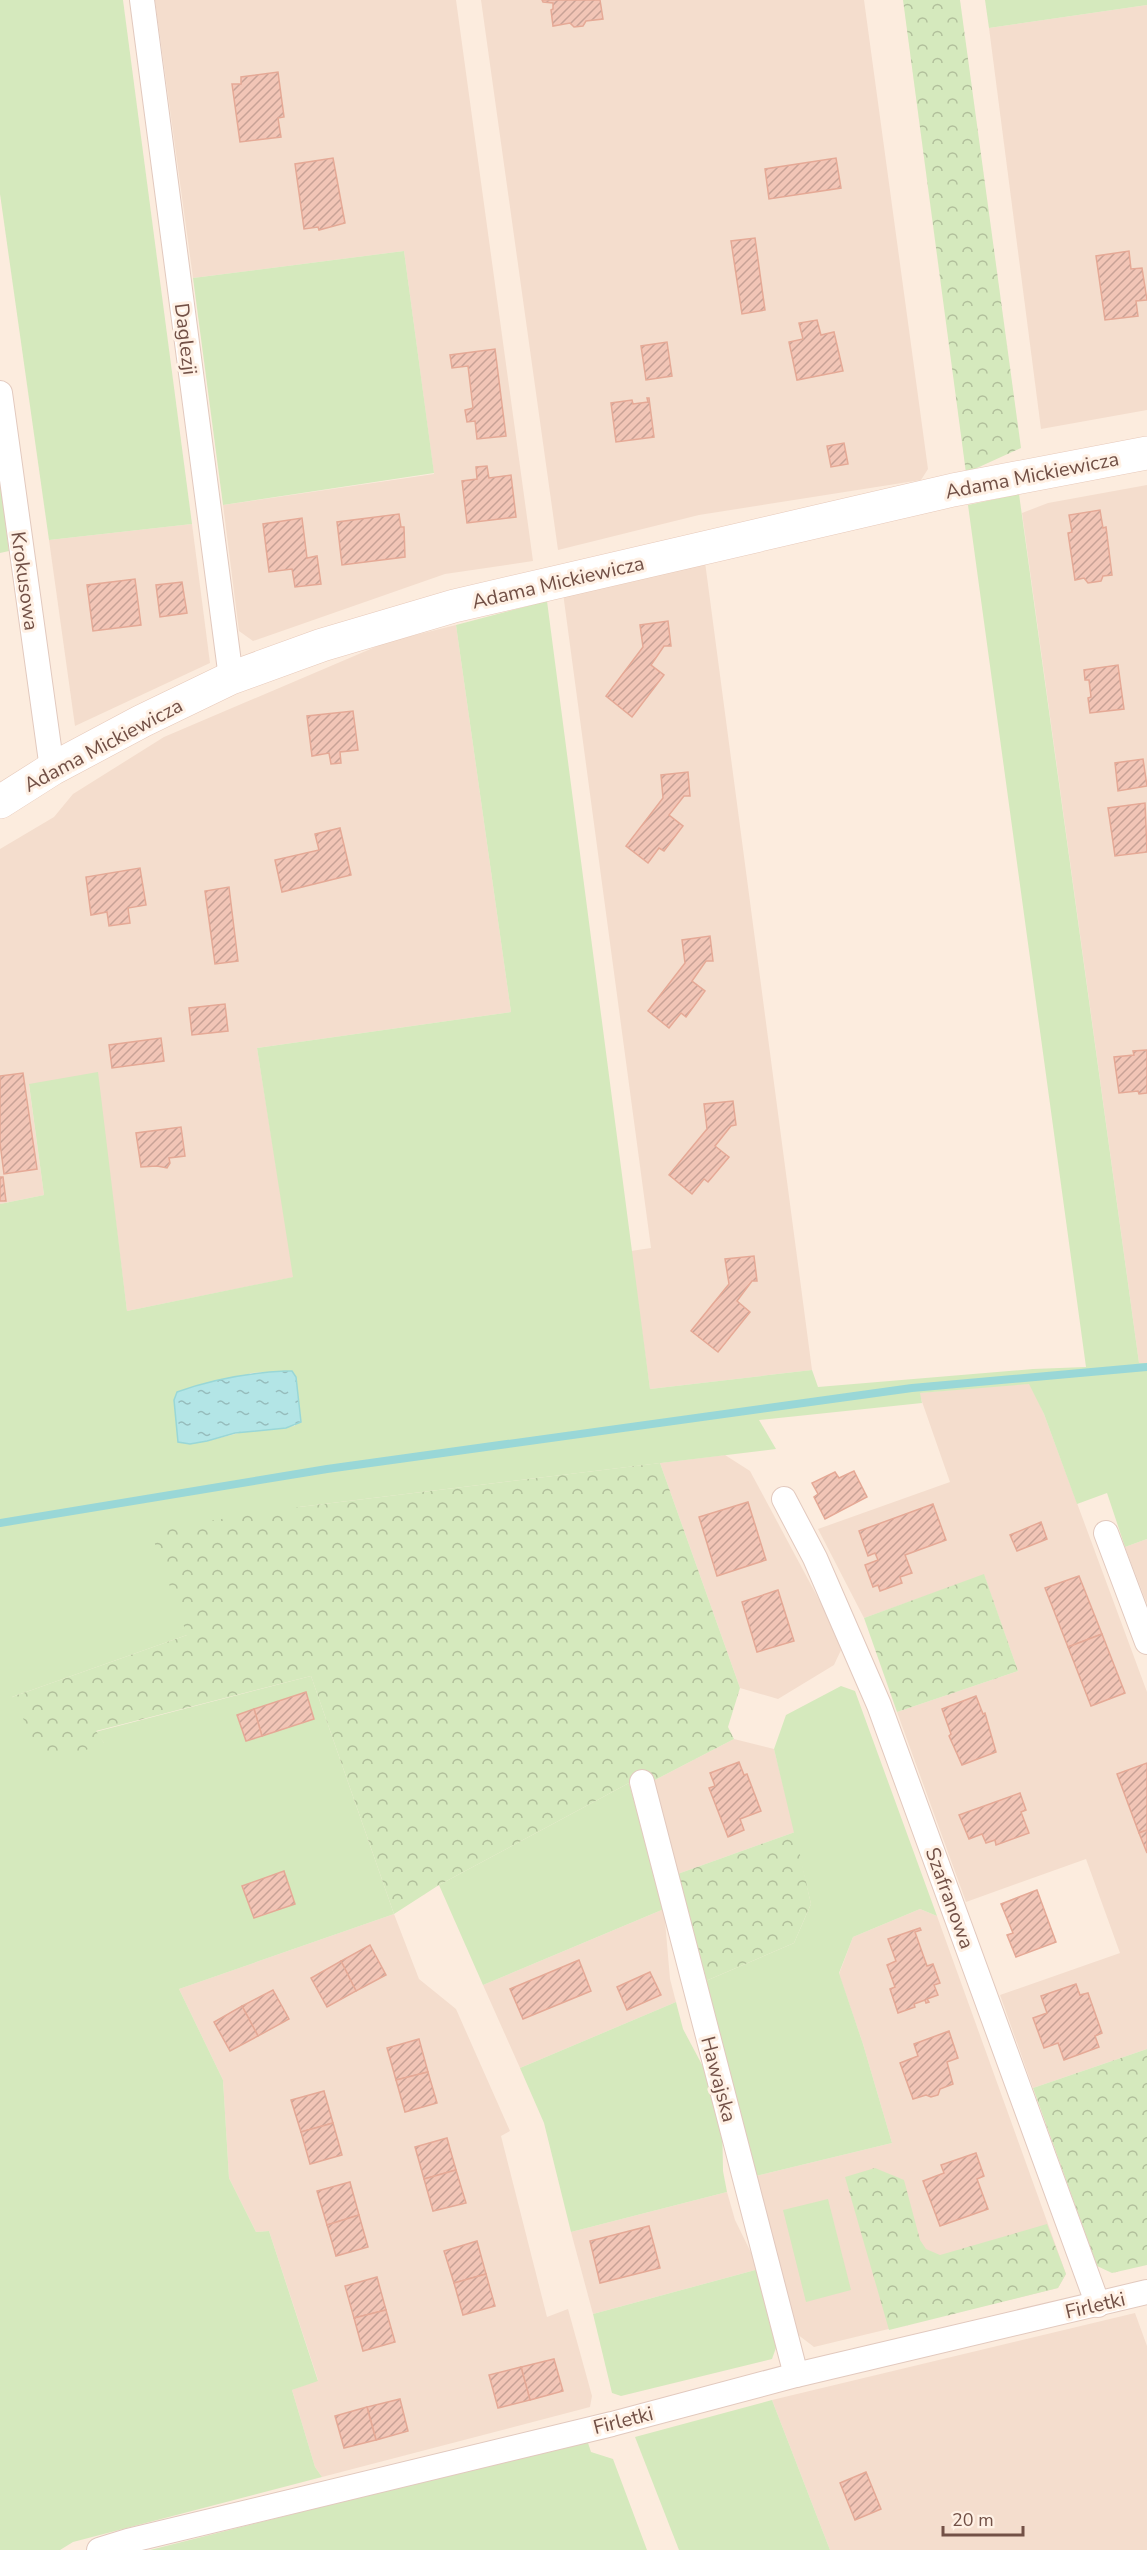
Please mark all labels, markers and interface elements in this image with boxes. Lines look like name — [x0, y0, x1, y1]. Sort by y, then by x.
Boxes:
street label: Daglezji — [168, 302, 203, 377]
street label: Adama Mickiewicza — [943, 445, 1121, 506]
street label: Krokusowa — [4, 530, 45, 632]
street label: Adama Mickiewicza — [469, 550, 647, 615]
street label: Adama Mickiewicza — [19, 692, 187, 799]
street label: Szafranowa — [919, 1844, 980, 1953]
street label: Hawajska — [694, 2033, 743, 2125]
street label: Firletki — [1062, 2285, 1128, 2325]
street label: Firletki — [590, 2400, 656, 2441]
scale bar — [943, 2499, 1022, 2537]
text: 20 m — [952, 2508, 994, 2532]

